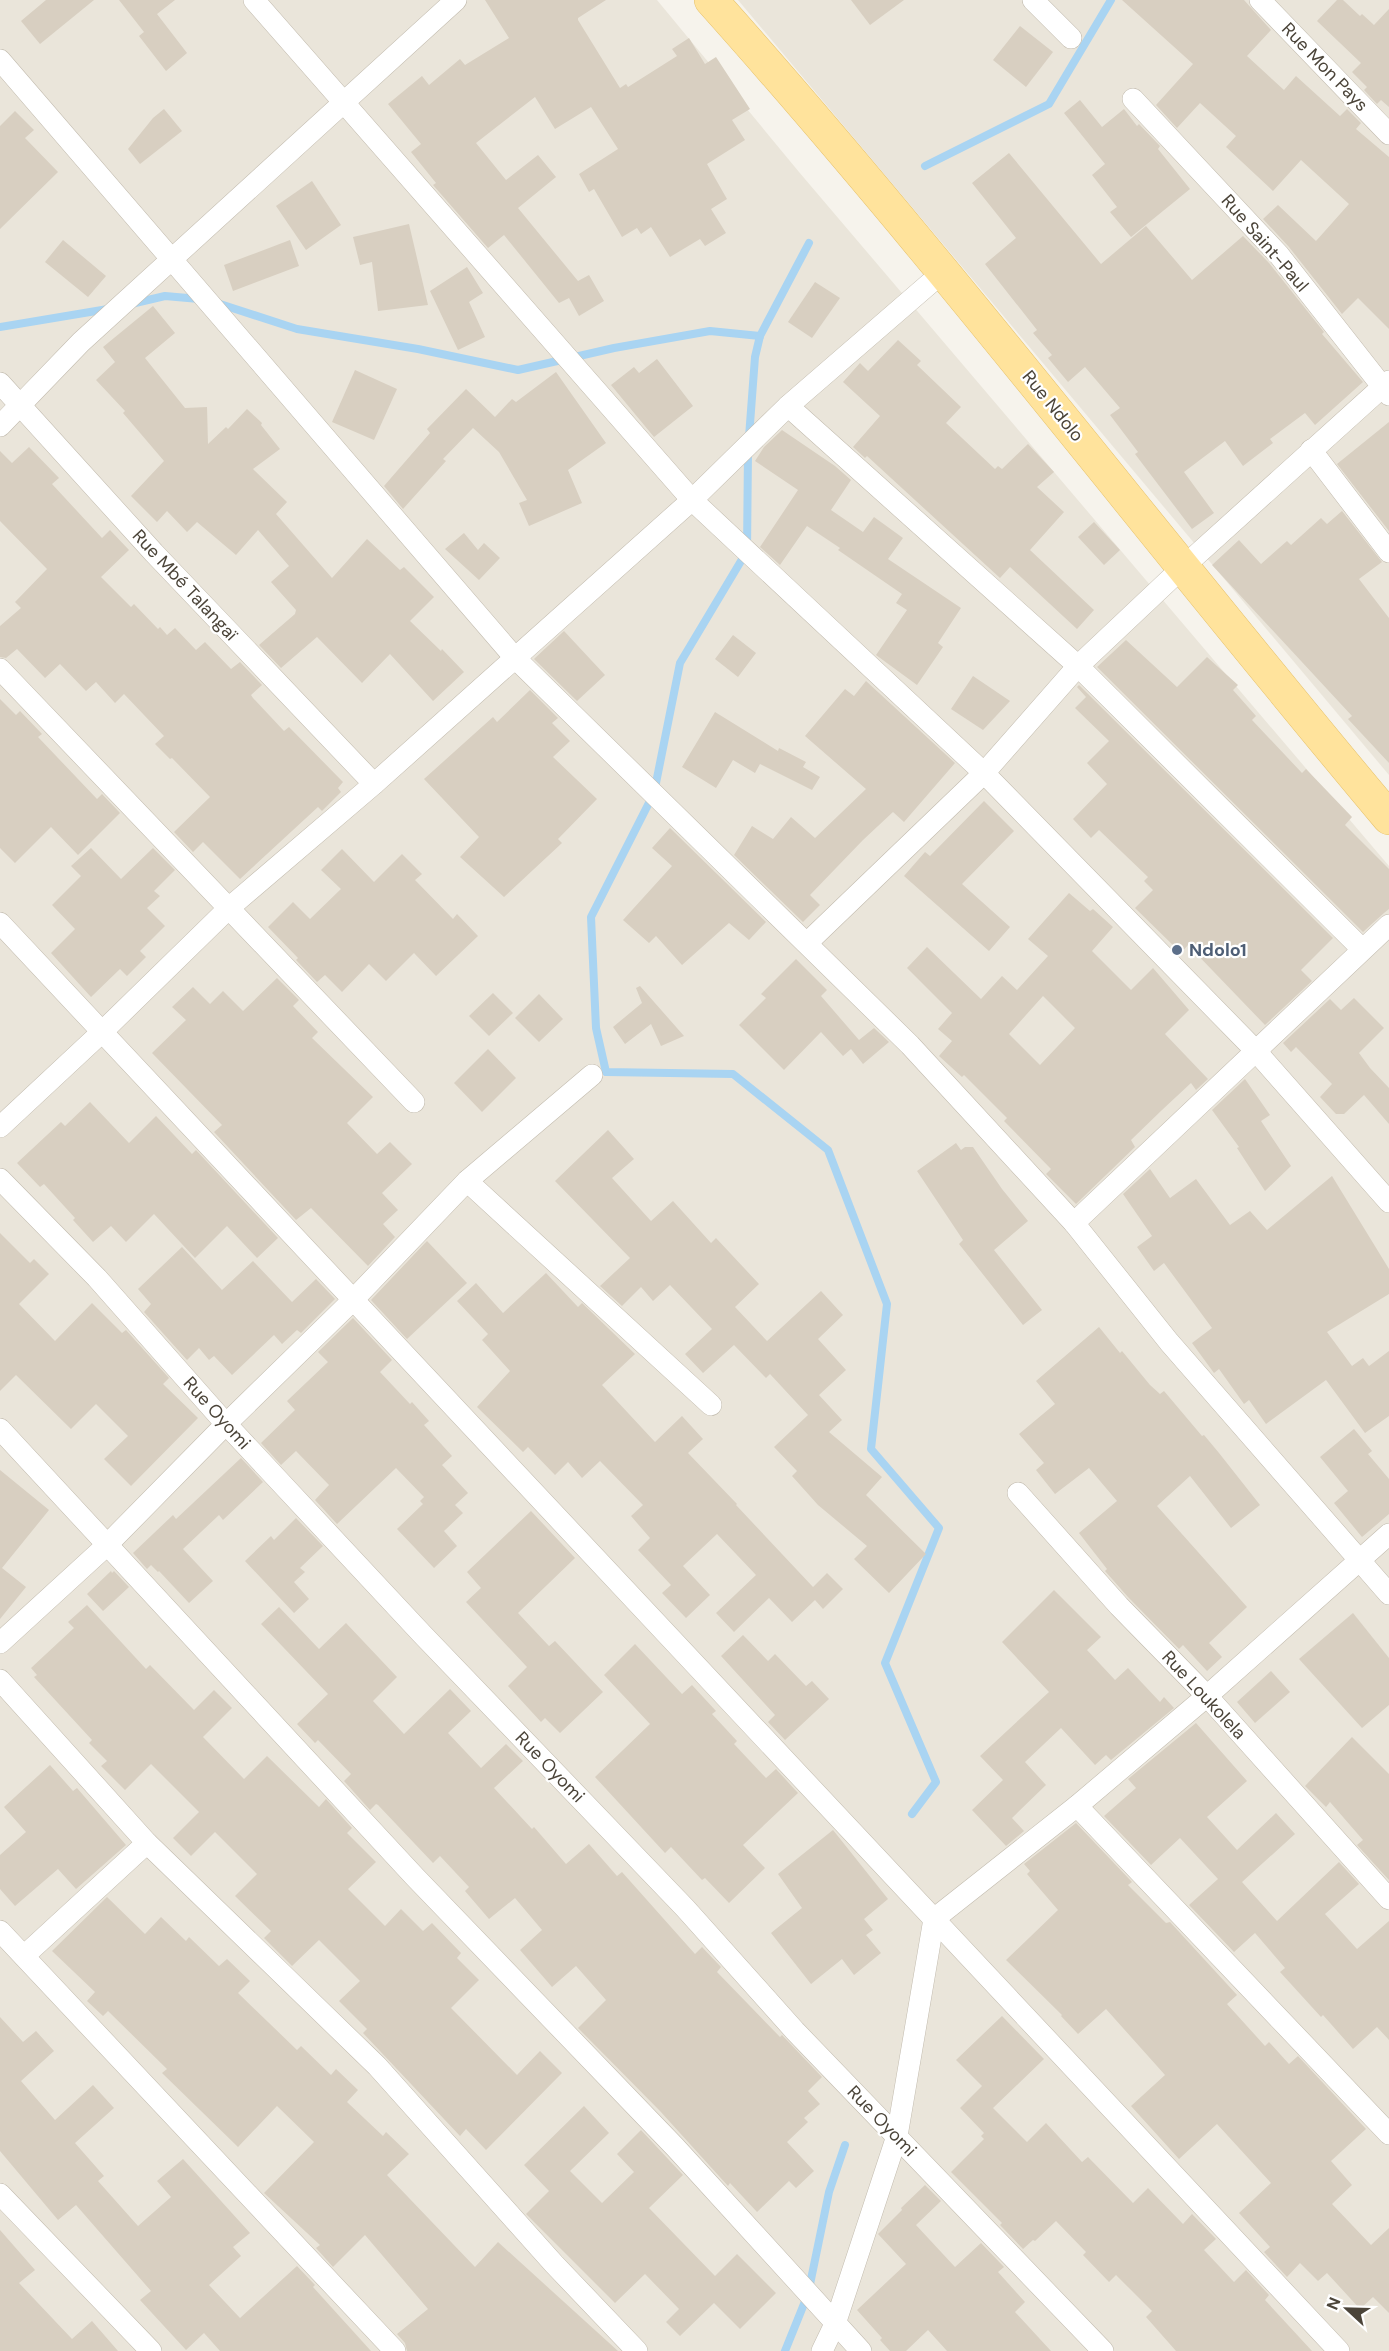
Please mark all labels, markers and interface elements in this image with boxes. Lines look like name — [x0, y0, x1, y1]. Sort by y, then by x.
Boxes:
street label: Rue Mon Pays — [1276, 17, 1374, 117]
street label: Rue Saint-Paul — [1216, 189, 1314, 297]
street label: Rue Ndolo — [1017, 365, 1089, 447]
street label: Rue Mbé Talangaï — [127, 524, 244, 647]
place label: Ndolo1 — [1189, 938, 1247, 962]
marker: Ndolo1 — [1170, 943, 1184, 957]
street label: Rue Oyomi — [178, 1371, 256, 1455]
street label: Rue Loukolela — [1157, 1645, 1251, 1745]
street label: Rue Oyomi — [510, 1726, 590, 1808]
street label: Rue Oyomi — [842, 2080, 922, 2162]
north arrow — [1317, 2279, 1377, 2339]
text: N — [1322, 2294, 1345, 2313]

